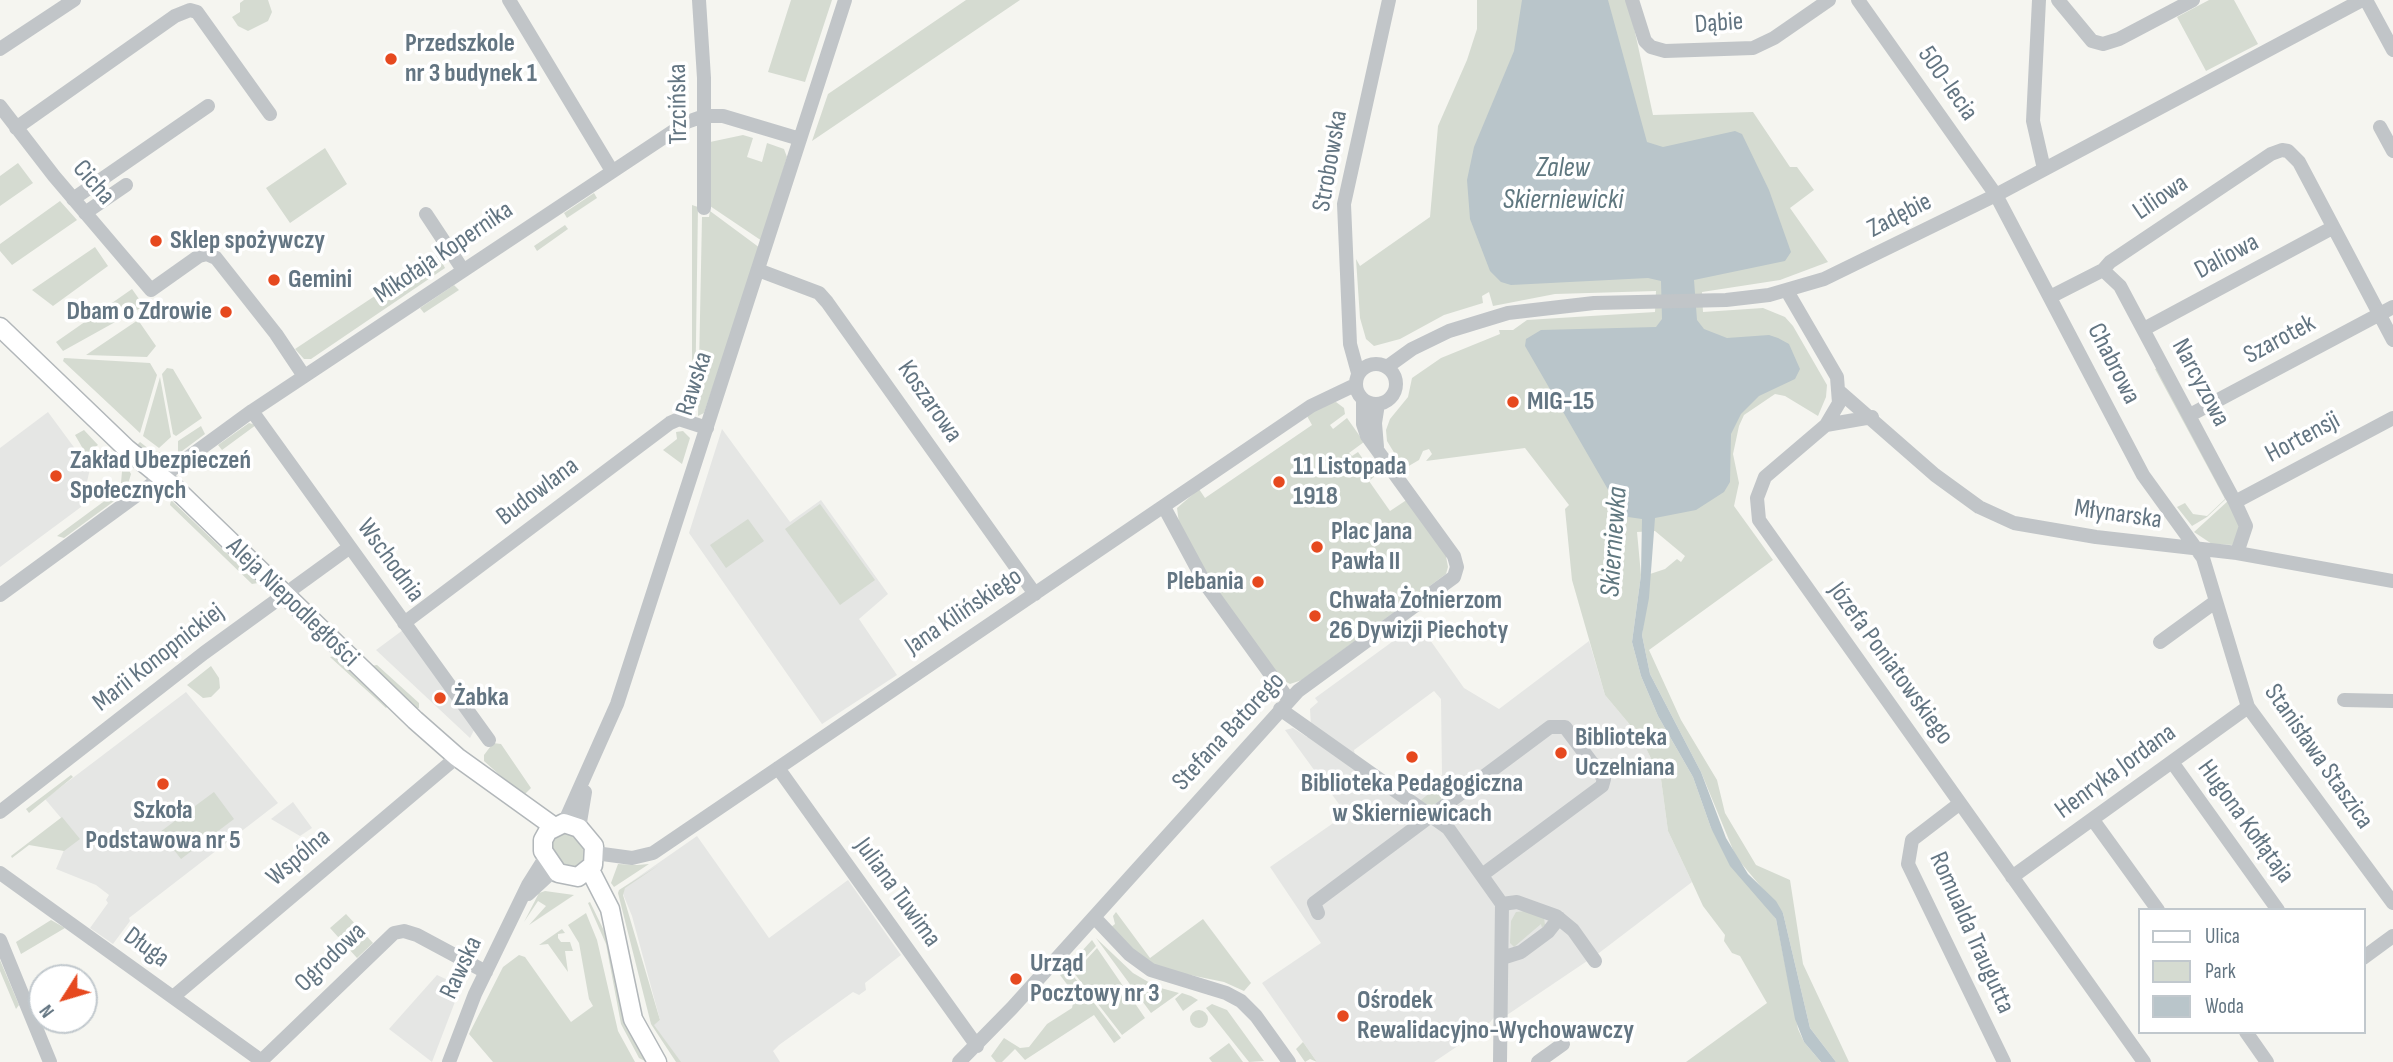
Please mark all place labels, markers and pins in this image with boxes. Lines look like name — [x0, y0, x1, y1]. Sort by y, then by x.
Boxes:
place label: Przedszkole nr 3 budynek 1 — [405, 28, 537, 90]
marker: Przedszkole nr 3 budynek 1 — [383, 51, 399, 67]
place label: Sklep spożywczy — [170, 225, 325, 257]
marker: Sklep spożywczy — [148, 233, 164, 249]
place label: Gemini — [288, 264, 352, 296]
marker: Gemini — [266, 272, 282, 288]
place label: Dbam o Zdrowie — [66, 296, 212, 328]
marker: Dbam o Zdrowie — [218, 304, 234, 320]
place label: MIG-15 — [1527, 386, 1594, 418]
marker: MIG-15 — [1505, 394, 1521, 410]
place label: Zakład Ubezpieczeń Społecznych — [70, 445, 251, 506]
place label: 11 Listopada 1918 — [1293, 451, 1407, 512]
marker: Zakład Ubezpieczeń Społecznych — [48, 468, 64, 484]
marker: 11 Listopada 1918 — [1271, 474, 1287, 490]
place label: Plac Jana Pawła II — [1331, 516, 1412, 578]
marker: Plac Jana Pawła II — [1309, 539, 1325, 555]
place label: Plebania — [1166, 566, 1244, 598]
marker: Plebania — [1250, 574, 1266, 590]
place label: Chwała Żołnierzom 26 Dywizji Piechoty — [1329, 585, 1508, 646]
marker: Chwała Żołnierzom 26 Dywizji Piechoty — [1307, 608, 1323, 624]
place label: Żabka — [454, 682, 509, 714]
marker: Żabka — [432, 690, 448, 706]
place label: Biblioteka Uczelniana — [1575, 722, 1675, 784]
marker: Biblioteka Uczelniana — [1553, 745, 1569, 761]
marker: Biblioteka Pedagogiczna w Skierniewicach — [1404, 749, 1420, 765]
place label: Biblioteka Pedagogiczna w Skierniewicach — [1301, 768, 1523, 830]
marker: Szkoła Podstawowa nr 5 — [155, 776, 171, 792]
place label: Szkoła Podstawowa nr 5 — [85, 795, 241, 856]
place label: Urząd Pocztowy nr 3 — [1030, 948, 1160, 1010]
marker: Urząd Pocztowy nr 3 — [1008, 971, 1024, 987]
place label: Ośrodek Rewalidacyjno-Wychowawczy — [1357, 985, 1634, 1046]
marker: Ośrodek Rewalidacyjno-Wychowawczy — [1335, 1008, 1351, 1024]

